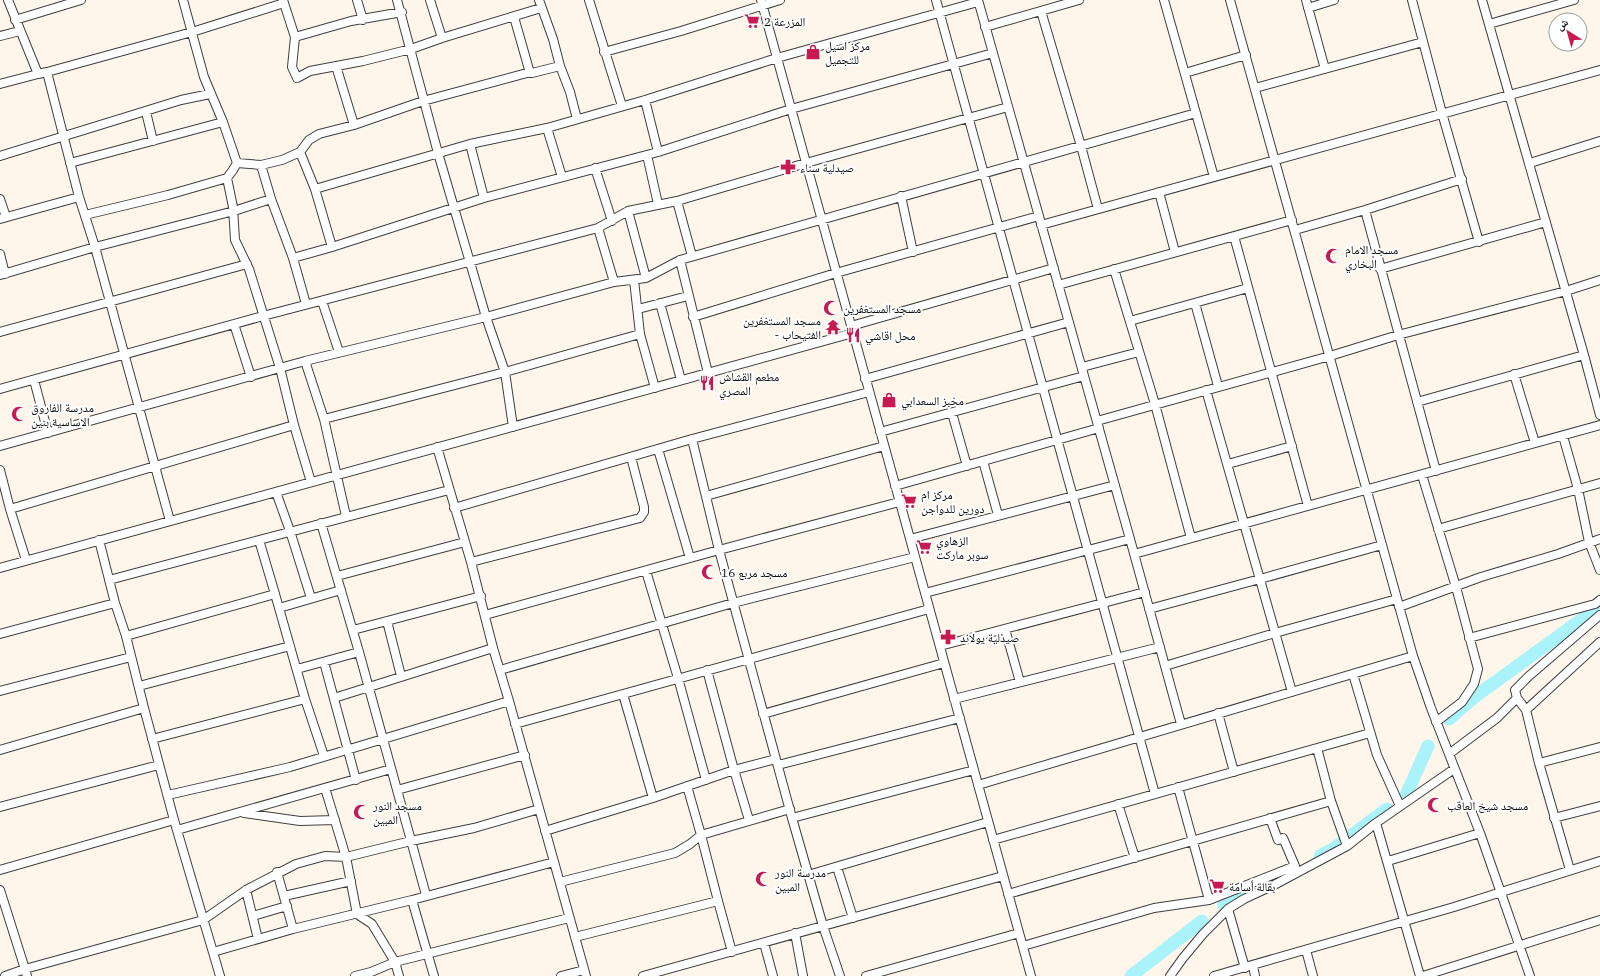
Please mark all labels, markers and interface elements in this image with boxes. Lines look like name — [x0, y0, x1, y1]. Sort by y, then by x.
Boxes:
supermarket icon: المزرعة 2 — [743, 12, 761, 30]
north arrow — [1548, 12, 1588, 52]
place label: المزرعة 2 — [764, 14, 805, 29]
text: ش — [1553, 15, 1572, 34]
place label: مركز اسيل للتجميل — [825, 38, 870, 67]
shop icon: مركز اسيل للتجميل — [804, 43, 822, 61]
pharmacy icon: صيدلية سناء — [779, 158, 797, 176]
place label: صيدلية سناء — [800, 160, 854, 175]
place label: مسجد الامام البخاري — [1345, 242, 1398, 274]
mosque icon: مسجد الامام البخاري — [1324, 247, 1342, 265]
mosque icon: مسجد المستغفرين — [822, 299, 840, 317]
place label: مسجد المستغفرين — [843, 301, 921, 316]
place label: مسجد المستغفرين - الفتيحاب — [743, 313, 821, 342]
temple icon: مسجد المستغفرين - الفتيحاب — [824, 318, 842, 336]
restaurant icon: محل اقاشي — [844, 326, 862, 344]
place label: محل اقاشي — [865, 328, 915, 346]
place label: مطعم القشاش المصري — [719, 369, 779, 401]
restaurant icon: مطعم القشاش المصري — [698, 374, 716, 392]
shop icon: مخبز السعدابي — [880, 391, 898, 409]
place label: مخبز السعدابي — [901, 393, 964, 411]
place label: مدرسة الفاروق الاساسية بنين — [31, 400, 94, 429]
mosque icon: مدرسة الفاروق الاساسية بنين — [10, 405, 28, 423]
place label: مركز ام دورين للدواجن — [921, 487, 984, 516]
supermarket icon: مركز ام دورين للدواجن — [900, 492, 918, 510]
place label: الزهاوي سوبر ماركت — [936, 533, 988, 562]
supermarket icon: الزهاوي سوبر ماركت — [915, 538, 933, 556]
mosque icon: مسجد مربع 16 — [700, 563, 718, 581]
place label: مسجد مربع 16 — [721, 565, 787, 580]
pharmacy icon: صيدلية يولاند — [939, 628, 957, 646]
place label: صيدلية يولاند — [960, 630, 1019, 645]
mosque icon: مسجد شيخ العاقب — [1426, 796, 1444, 814]
place label: مسجد النور المبين — [372, 798, 422, 827]
place label: مسجد شيخ العاقب — [1447, 798, 1528, 813]
mosque icon: مسجد النور المبين — [352, 803, 370, 821]
place label: مدرسة النور المبين — [774, 865, 826, 894]
mosque icon: مدرسة النور المبين — [754, 870, 772, 888]
supermarket icon: بقالة أسامة — [1208, 877, 1226, 895]
place label: بقالة أسامة — [1229, 879, 1275, 894]

